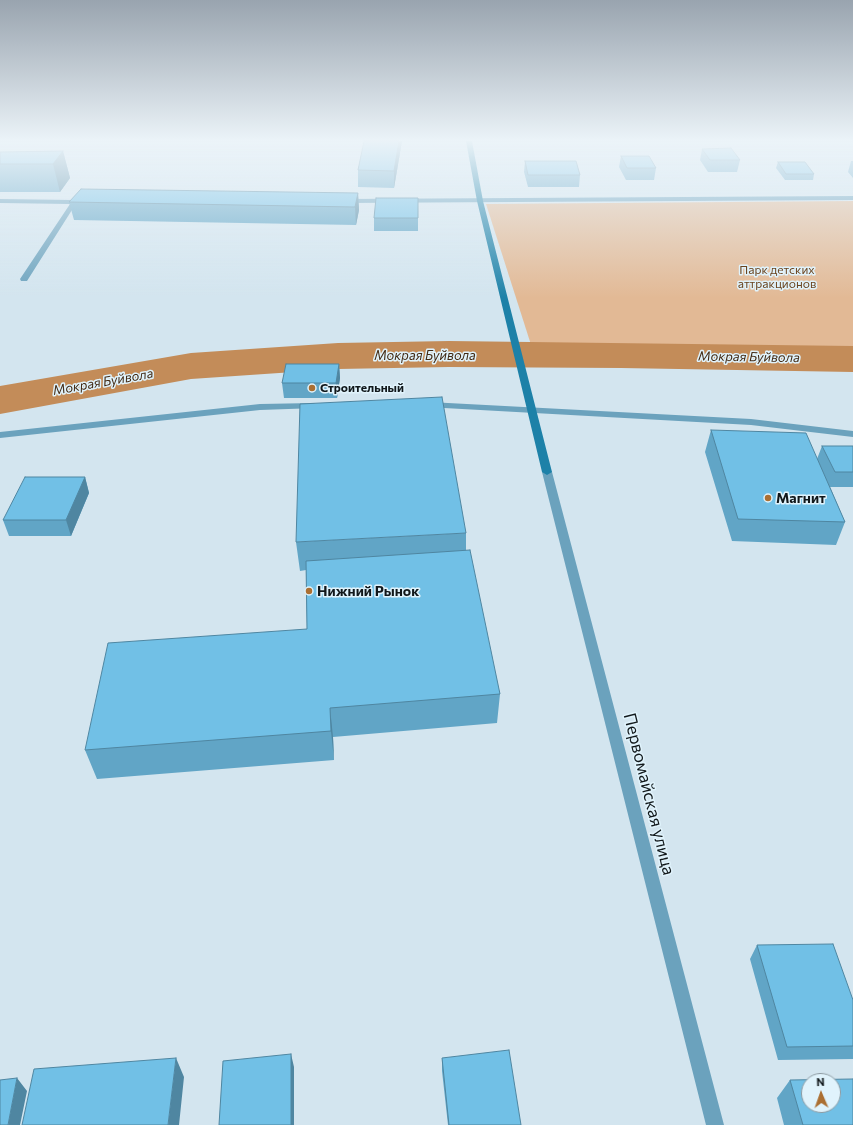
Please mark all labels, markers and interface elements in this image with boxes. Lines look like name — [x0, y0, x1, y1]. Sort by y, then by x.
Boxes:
park label: Парк детских аттракционов — [738, 263, 816, 291]
water label: Мокрая Буйвола — [374, 348, 476, 364]
water label: Мокрая Буйвола — [698, 348, 800, 366]
water label: Мокрая Буйвола — [52, 365, 154, 399]
place label: Строительный — [320, 381, 404, 395]
marker: Строительный — [307, 383, 317, 393]
place label: Магнит — [776, 490, 826, 506]
marker: Магнит — [763, 493, 773, 503]
place label: Нижний Рынок — [317, 583, 419, 599]
marker: Нижний Рынок — [304, 586, 314, 596]
street label: Первомайская улица — [619, 711, 679, 877]
north arrow — [801, 1073, 841, 1113]
text: N — [816, 1075, 825, 1088]

